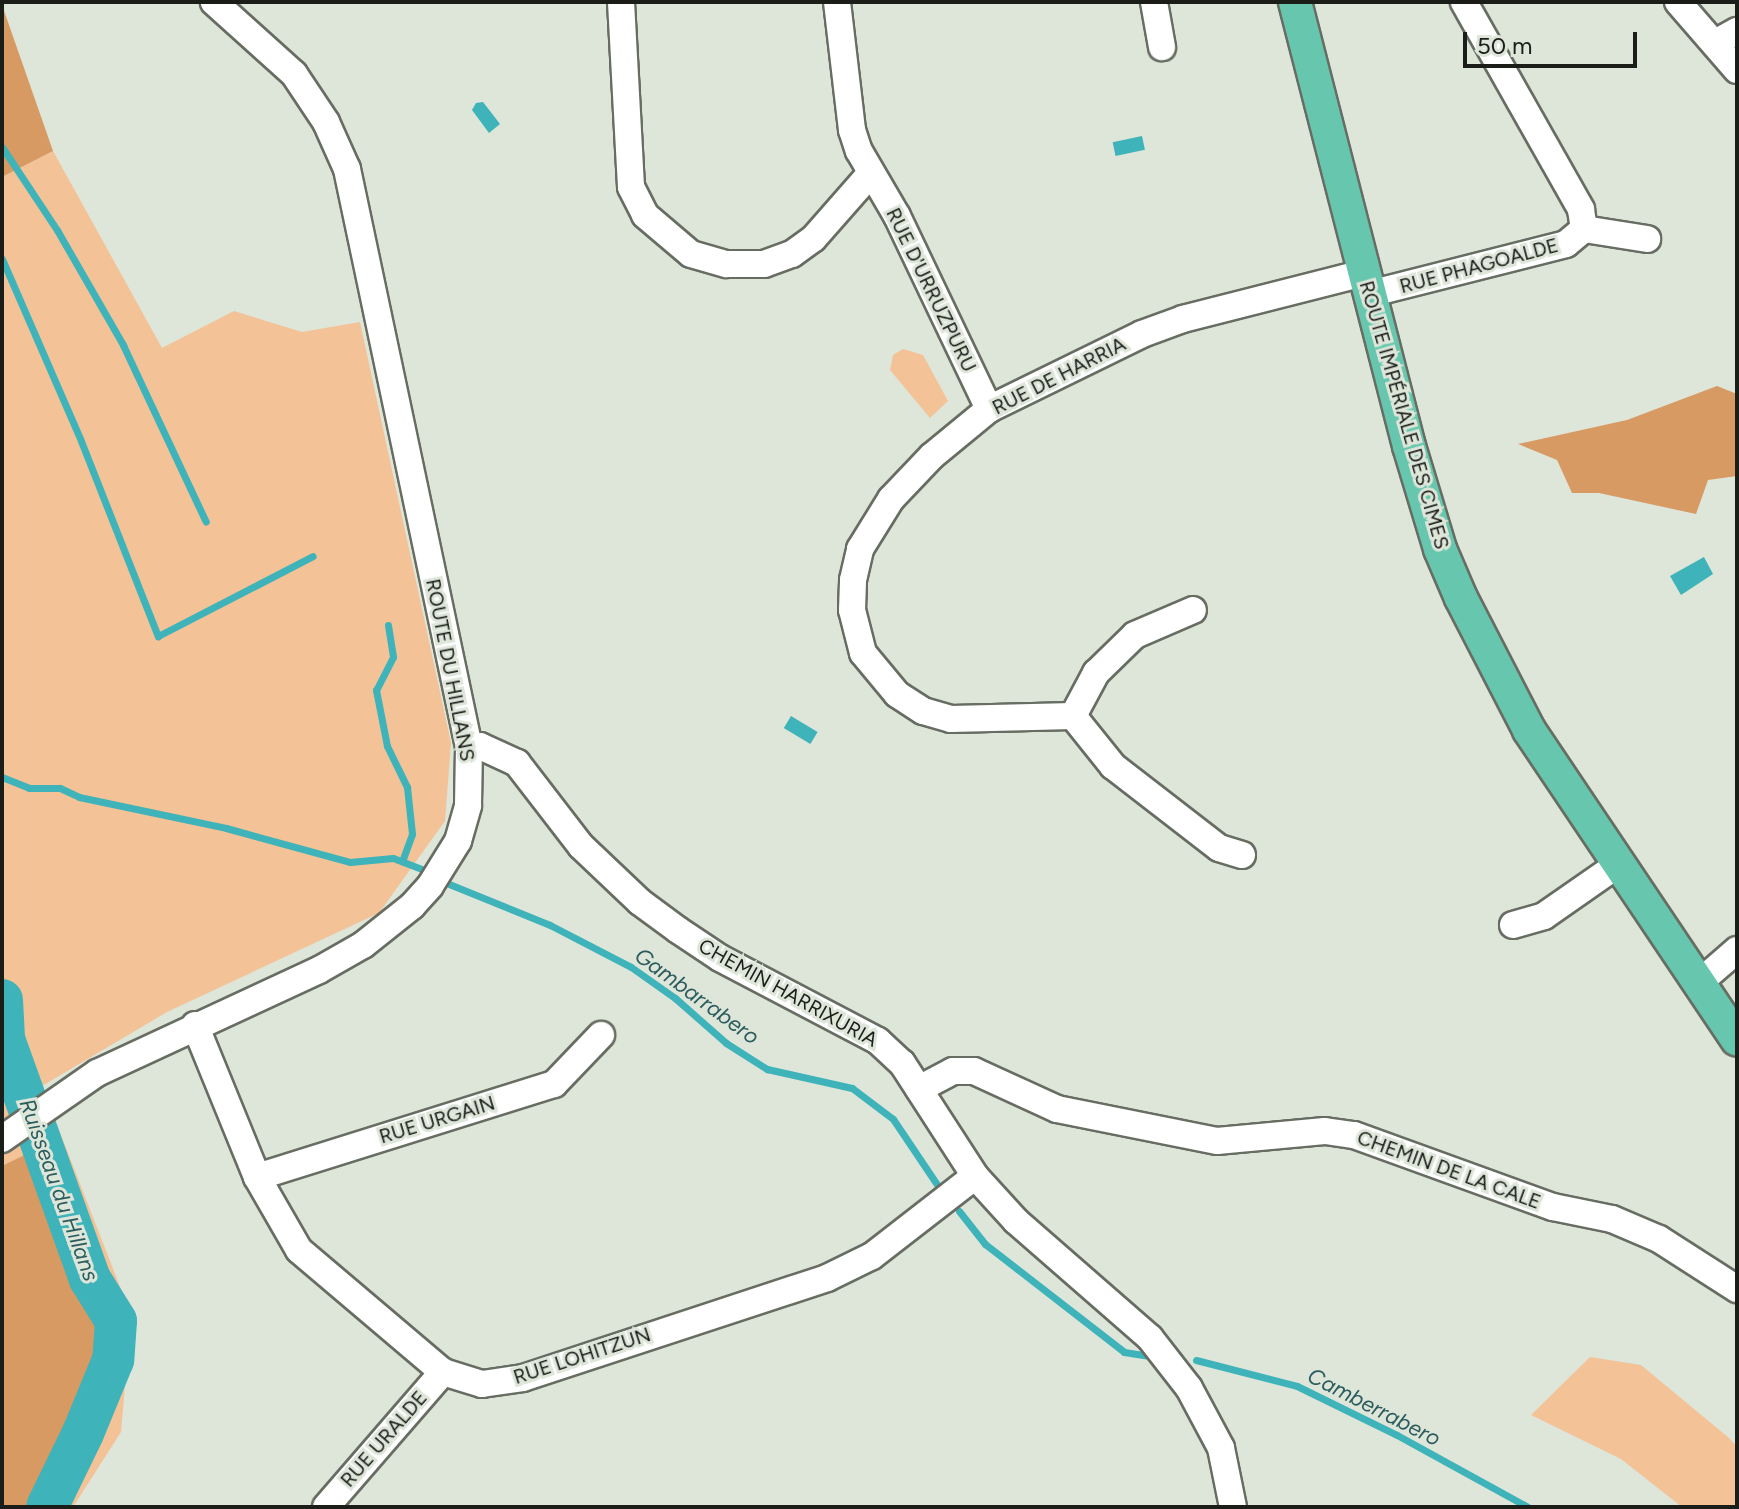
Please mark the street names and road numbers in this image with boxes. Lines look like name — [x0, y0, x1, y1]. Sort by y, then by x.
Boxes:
street label: RUE D'URRUZPURU — [881, 204, 981, 376]
street label: RUE PHAGOALDE — [1397, 233, 1561, 299]
street label: ROUTE IMPÉRIALE DES CIMES — [1354, 278, 1454, 552]
street label: RUE DE HARRIA — [988, 332, 1130, 420]
street label: ROUTE DU HILLANS — [421, 577, 479, 763]
street label: CHEMIN HARRIXURIA — [694, 934, 882, 1052]
street label: RUE URGAIN — [376, 1091, 498, 1149]
street label: CHEMIN DE LA CALE — [1354, 1126, 1544, 1214]
street label: RUE LOHITZUN — [510, 1323, 654, 1389]
street label: RUE URALDE — [336, 1386, 432, 1492]

